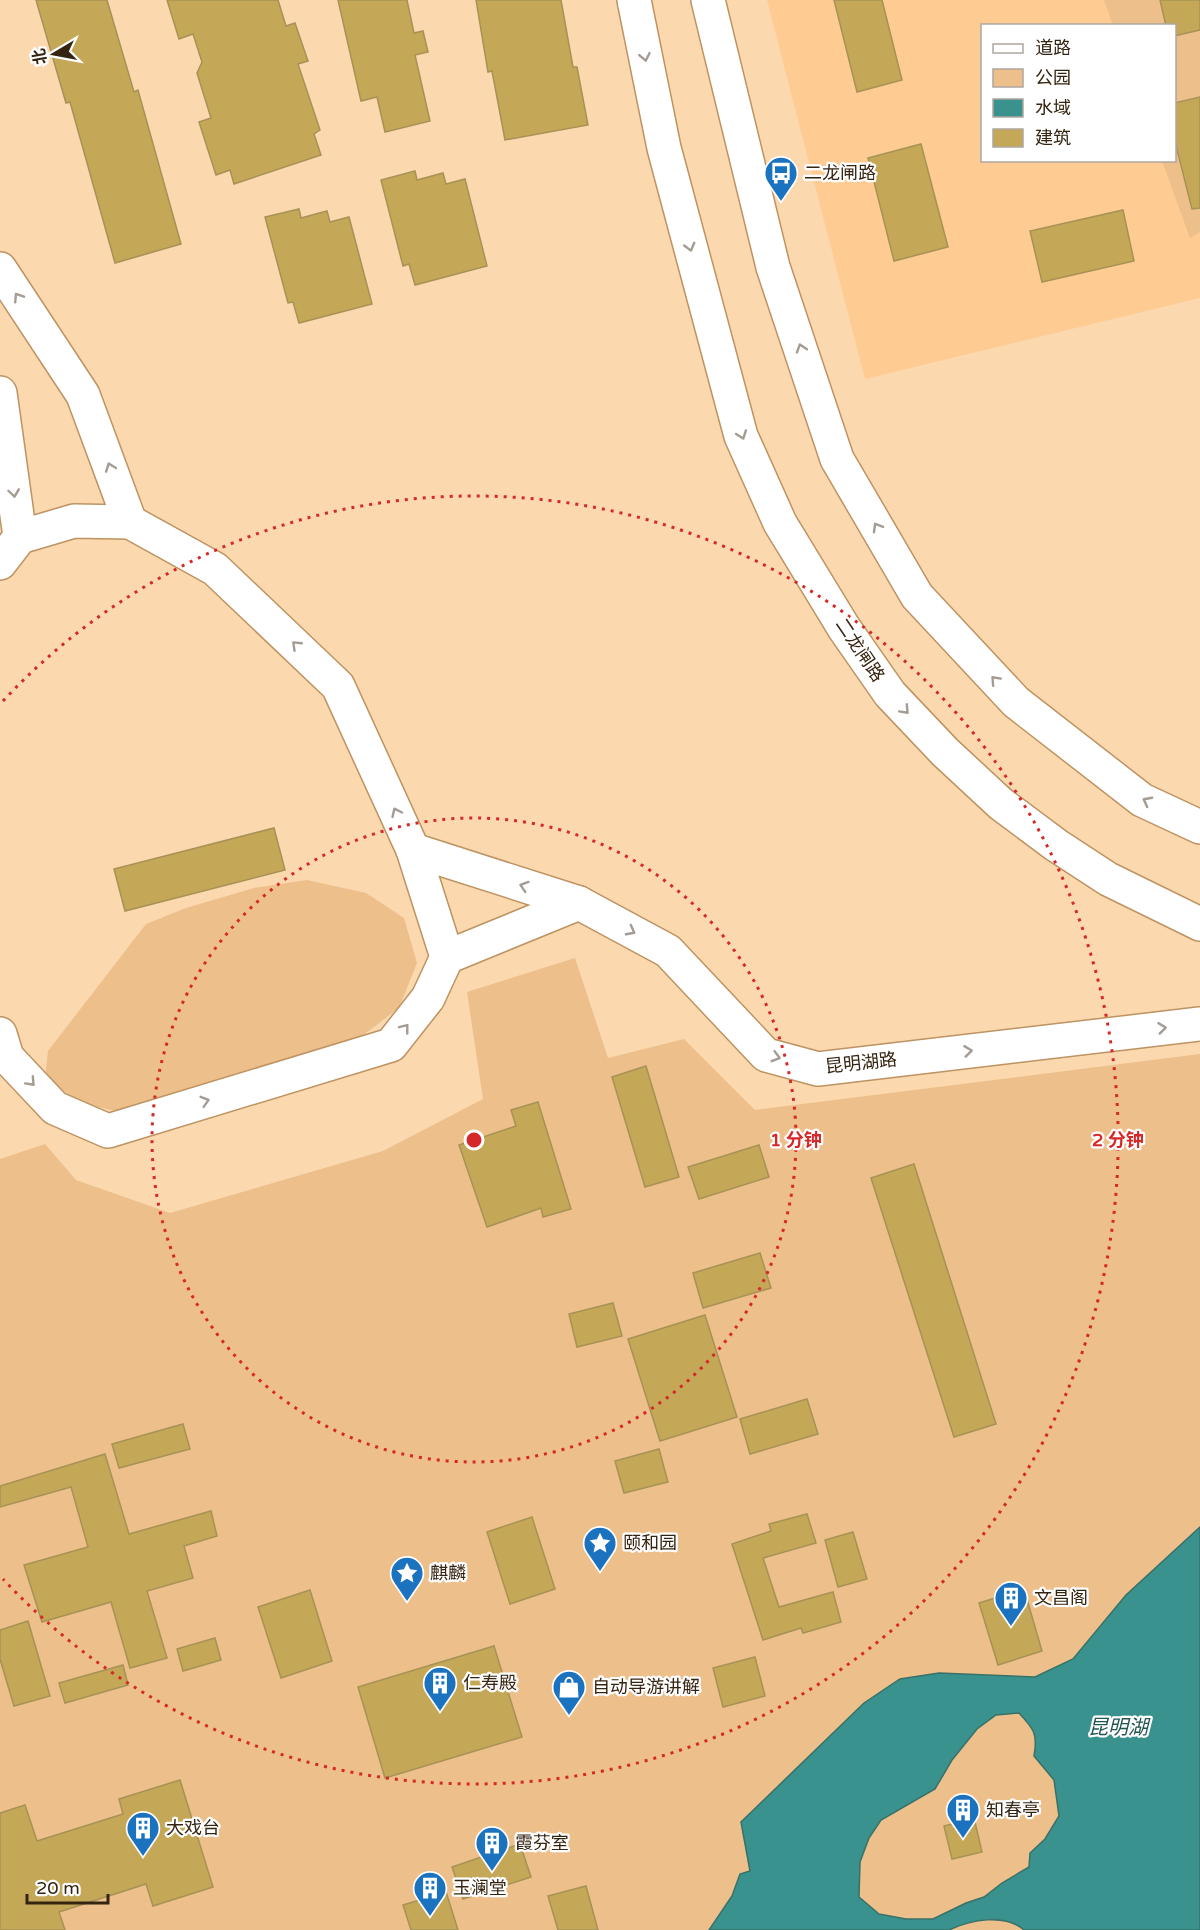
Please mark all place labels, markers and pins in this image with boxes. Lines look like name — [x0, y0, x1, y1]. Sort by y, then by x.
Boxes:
bus stop icon: 二龙闸路 — [763, 155, 799, 202]
place label: 二龙闸路 — [804, 162, 876, 184]
centre of rings — [464, 1130, 484, 1150]
place icon: 颐和园 — [582, 1525, 618, 1572]
place label: 颐和园 — [623, 1532, 677, 1554]
place icon: 麒麟 — [389, 1555, 425, 1602]
place label: 麒麟 — [430, 1562, 466, 1584]
building icon: 文昌阁 — [993, 1580, 1029, 1627]
place label: 文昌阁 — [1034, 1587, 1088, 1609]
building icon: 仁寿殿 — [422, 1665, 458, 1712]
shop icon: 自动导游讲解 — [551, 1669, 587, 1716]
place label: 仁寿殿 — [463, 1672, 517, 1694]
place label: 自动导游讲解 — [592, 1676, 700, 1698]
building icon: 知春亭 — [945, 1792, 981, 1839]
place label: 知春亭 — [986, 1799, 1040, 1821]
building icon: 大戏台 — [125, 1810, 161, 1857]
place label: 大戏台 — [166, 1817, 220, 1839]
building icon: 霞芬室 — [474, 1825, 510, 1872]
place label: 霞芬室 — [515, 1832, 569, 1854]
building icon: 玉澜堂 — [412, 1870, 448, 1917]
place label: 玉澜堂 — [453, 1877, 507, 1899]

